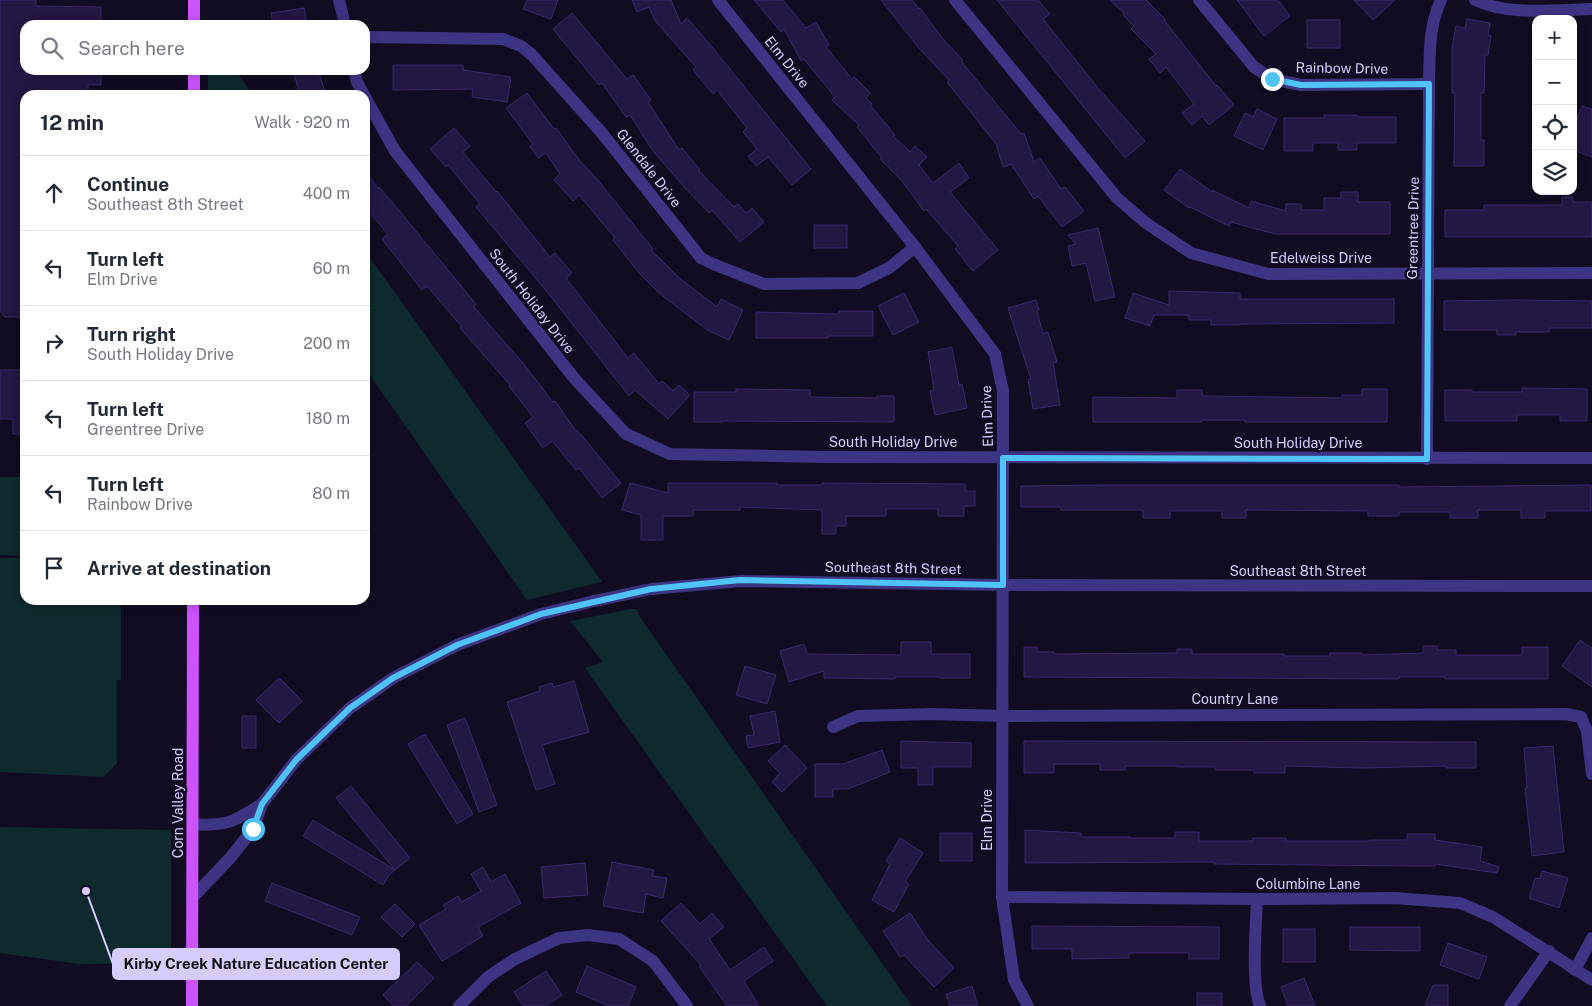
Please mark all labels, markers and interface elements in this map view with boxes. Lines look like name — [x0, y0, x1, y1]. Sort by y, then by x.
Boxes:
map controls — [1532, 15, 1577, 195]
button: + — [1532, 15, 1577, 60]
search box — [20, 20, 370, 75]
street label: Elm Drive — [761, 33, 813, 91]
icon: search — [38, 34, 66, 62]
text: Search here — [78, 37, 185, 59]
street label: Rainbow Drive — [1296, 59, 1389, 77]
button: − — [1532, 60, 1577, 105]
route end — [1261, 68, 1284, 91]
button: locate — [1532, 105, 1577, 150]
text: 12 min — [40, 110, 104, 135]
text: Walk · 920 m — [254, 113, 350, 132]
street label: Glendale Drive — [613, 126, 685, 210]
button: layers — [1532, 150, 1577, 195]
text: Continue — [87, 173, 169, 195]
street label: Greentree Drive — [1404, 176, 1422, 280]
icon: ahead — [40, 179, 68, 207]
text: 400 m — [303, 184, 350, 203]
text: Southeast 8th Street — [87, 195, 244, 214]
street label: South Holiday Drive — [486, 245, 578, 357]
text: Turn left — [87, 248, 164, 270]
street label: Edelweiss Drive — [1270, 250, 1372, 266]
icon: left — [40, 254, 68, 282]
text: 60 m — [313, 259, 350, 278]
text: Elm Drive — [87, 270, 158, 289]
text: Turn right — [87, 323, 176, 345]
icon: right — [40, 329, 68, 357]
text: 200 m — [303, 334, 350, 353]
text: South Holiday Drive — [87, 345, 234, 364]
street label: Elm Drive — [978, 385, 996, 447]
text: Turn left — [87, 398, 164, 420]
icon: left — [40, 404, 68, 432]
text: 180 m — [306, 409, 350, 428]
text: Greentree Drive — [87, 420, 204, 439]
street label: South Holiday Drive — [829, 434, 957, 450]
street label: South Holiday Drive — [1234, 435, 1362, 451]
text: Turn left — [87, 473, 164, 495]
icon: left — [40, 479, 68, 507]
text: 80 m — [312, 484, 350, 503]
text: Rainbow Drive — [87, 495, 193, 514]
icon: arrive — [40, 554, 68, 582]
text: Arrive at destination — [87, 557, 271, 579]
street label: Southeast 8th Street — [824, 559, 962, 577]
street label: Southeast 8th Street — [1229, 563, 1367, 579]
street label: Country Lane — [1191, 691, 1279, 707]
street label: Corn Valley Road — [170, 748, 186, 858]
street label: Elm Drive — [979, 789, 995, 851]
route start — [242, 818, 265, 841]
street label: Columbine Lane — [1256, 876, 1360, 892]
callout: Kirby Creek Nature Education Center — [113, 949, 399, 979]
text: Kirby Creek Nature Education Center — [123, 955, 389, 972]

